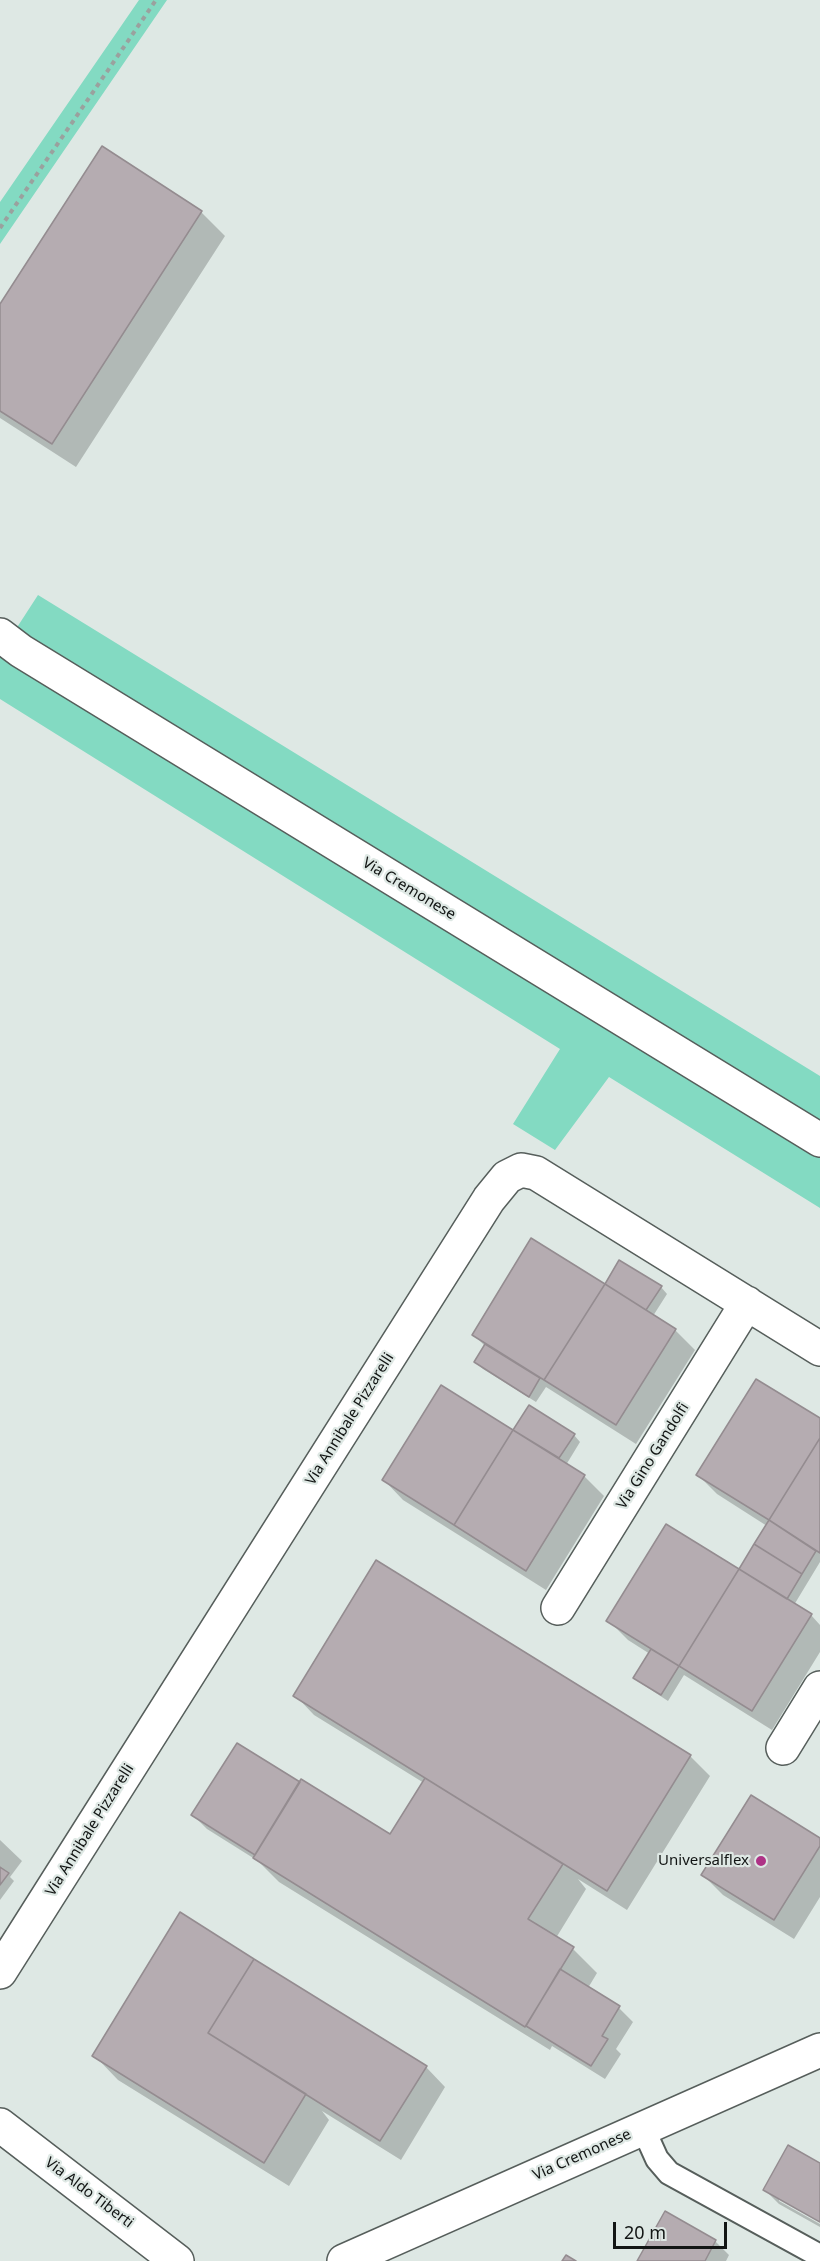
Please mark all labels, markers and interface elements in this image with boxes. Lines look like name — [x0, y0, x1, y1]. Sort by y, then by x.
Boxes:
street label: Via Cremonese — [359, 854, 459, 924]
street label: Via Annibale Pizzarelli — [302, 1350, 398, 1488]
street label: Via Gino Gandolfi — [613, 1399, 693, 1513]
street label: Via Annibale Pizzarelli — [42, 1761, 138, 1899]
place label: Universalflex — [658, 1852, 749, 1870]
marker: Universalflex — [754, 1854, 768, 1868]
street label: Via Cremonese — [530, 2125, 634, 2185]
street label: Via Aldo Tiberti — [41, 2154, 137, 2232]
scale bar — [616, 2210, 730, 2248]
text: 20 m — [624, 2220, 666, 2244]

